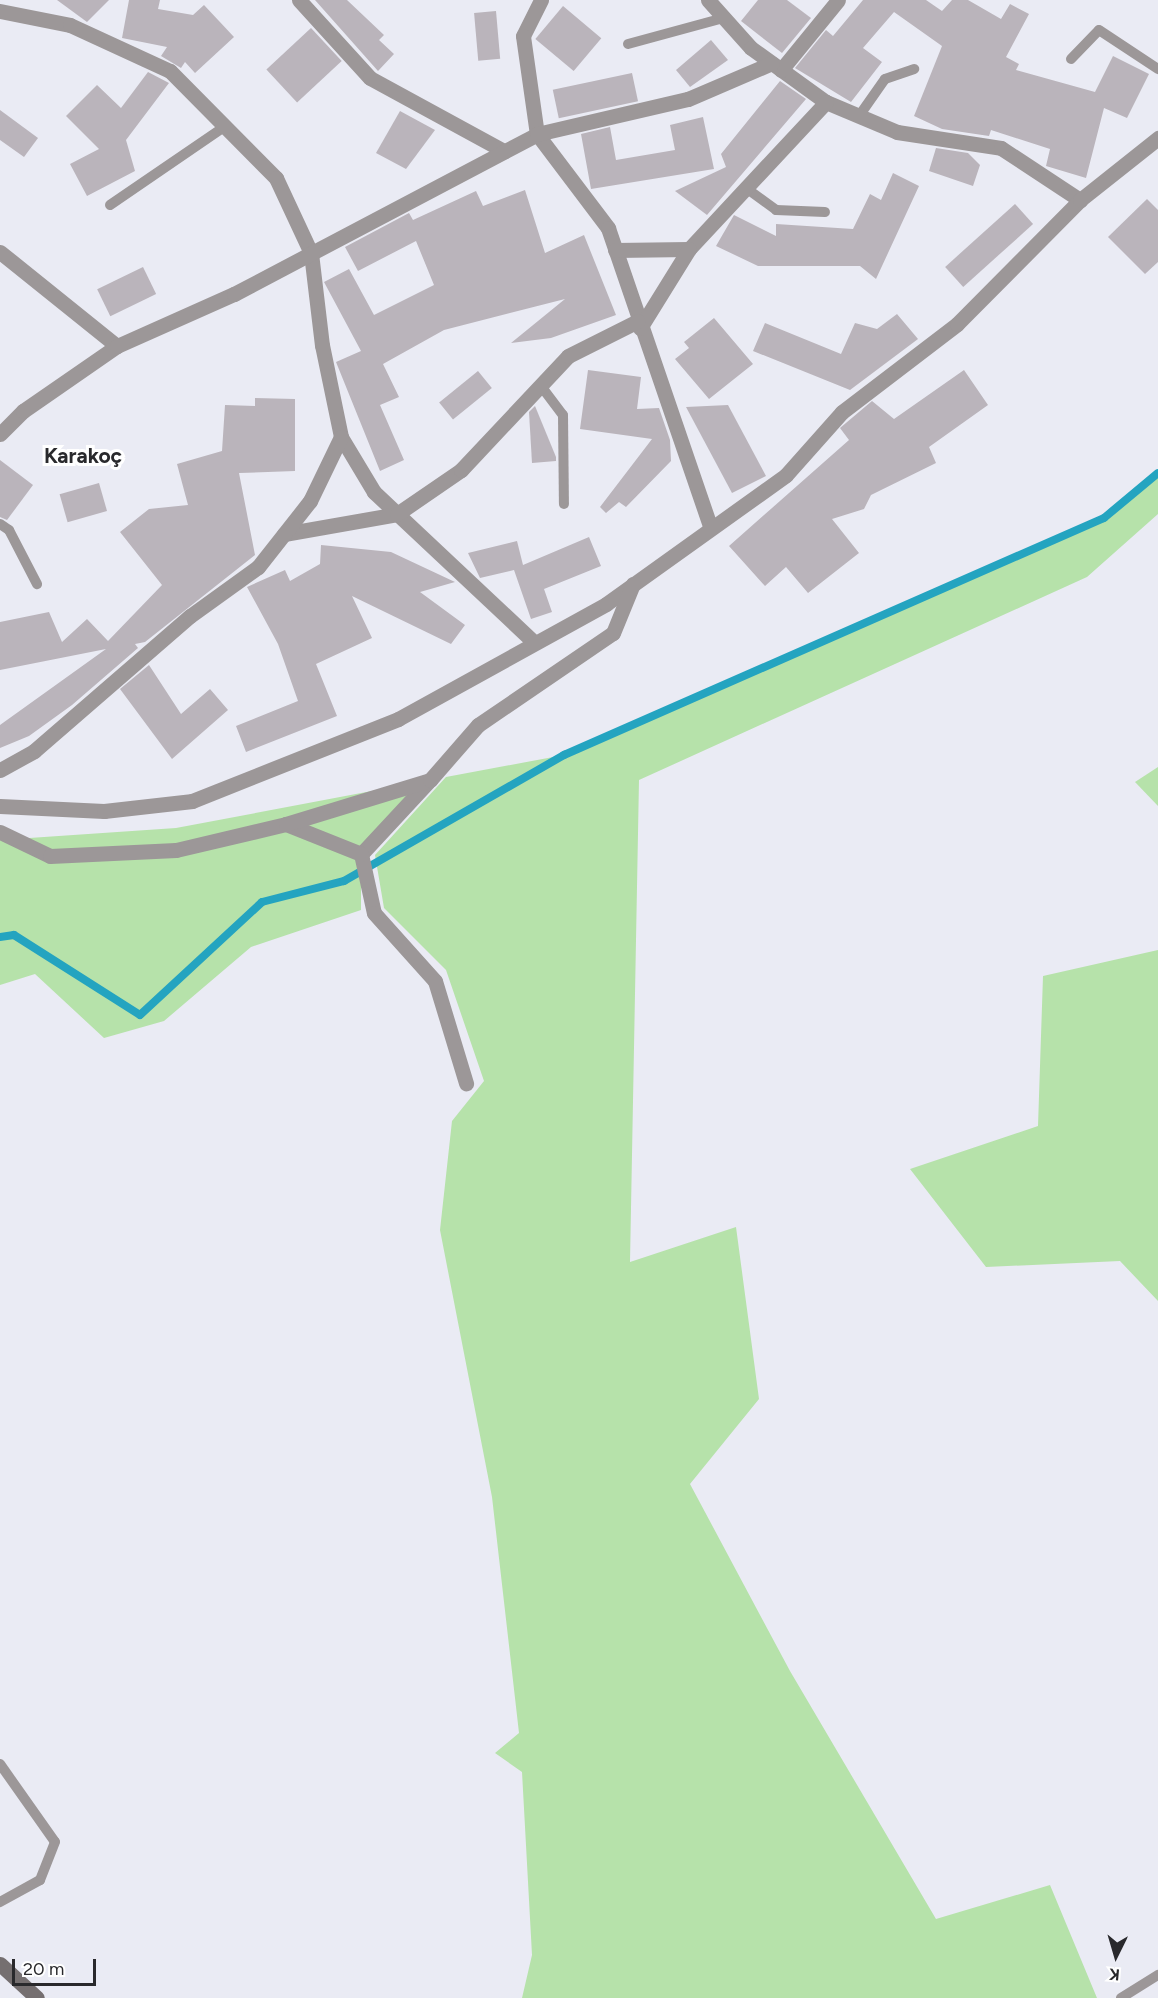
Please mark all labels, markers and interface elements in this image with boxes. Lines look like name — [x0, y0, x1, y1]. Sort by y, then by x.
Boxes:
district label: Karakoç — [44, 443, 122, 469]
north arrow — [1086, 1926, 1146, 1986]
scale bar — [15, 1947, 99, 1985]
text: 20 m — [23, 1958, 64, 1980]
text: K — [1108, 1965, 1121, 1984]

